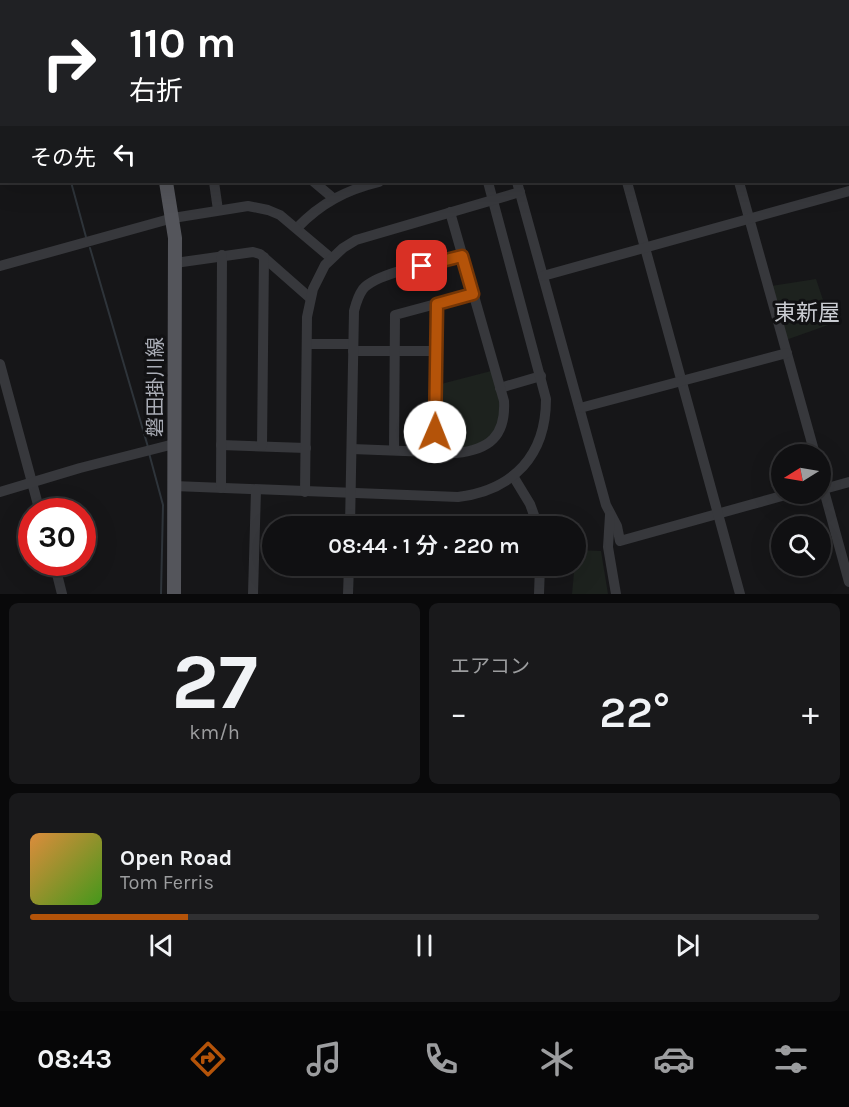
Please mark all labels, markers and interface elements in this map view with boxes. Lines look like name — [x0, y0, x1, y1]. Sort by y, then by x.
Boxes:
text: 110 m — [129, 18, 236, 68]
icon: right — [30, 24, 108, 102]
text: 右折 — [129, 75, 183, 107]
icon: left — [108, 138, 141, 171]
text: その先 — [30, 145, 96, 171]
pin — [396, 240, 447, 291]
icon: arrive — [405, 249, 438, 282]
district label: 東新屋 — [774, 300, 840, 326]
street label: 磐田掛川線 — [144, 337, 167, 437]
position arrow — [403, 400, 467, 464]
north arrow — [771, 444, 831, 504]
map controls — [771, 444, 831, 576]
speed limit sign: 30 — [18, 498, 96, 576]
button: search — [771, 516, 831, 576]
text: 08:44 · 1 分 · 220 m — [328, 533, 520, 559]
text: 27 — [172, 636, 258, 728]
text: エアコン — [450, 655, 530, 678]
text: 22° — [599, 686, 670, 738]
text: − — [450, 694, 467, 732]
text: + — [802, 694, 819, 732]
text: km/h — [189, 721, 240, 744]
text: Open Road — [120, 845, 232, 871]
text: Tom Ferris — [120, 871, 214, 894]
icon: previous — [145, 929, 178, 962]
icon: pause — [408, 929, 441, 962]
icon: next — [671, 929, 704, 962]
icon: directions — [187, 1038, 229, 1080]
icon: music — [303, 1038, 345, 1080]
icon: phone — [420, 1038, 462, 1080]
icon: climate — [536, 1038, 578, 1080]
icon: car — [653, 1038, 695, 1080]
icon: filters — [770, 1038, 812, 1080]
text: 08:43 — [37, 1043, 112, 1075]

